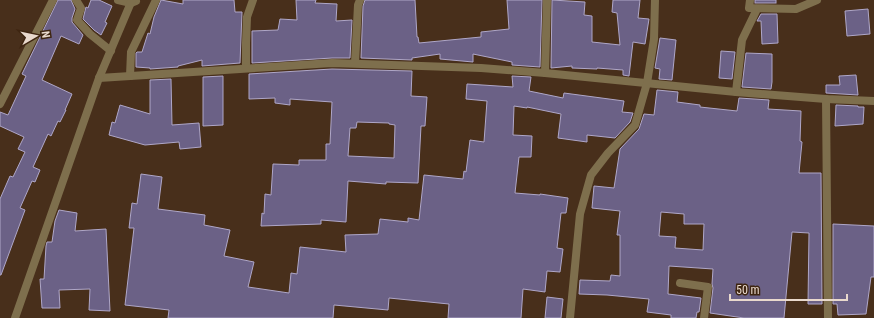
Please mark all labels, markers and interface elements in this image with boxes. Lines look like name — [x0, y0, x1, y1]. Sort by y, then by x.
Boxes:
north arrow — [16, 16, 56, 56]
text: N — [38, 30, 52, 39]
scale bar — [730, 276, 847, 302]
text: 50 m — [736, 283, 760, 297]

